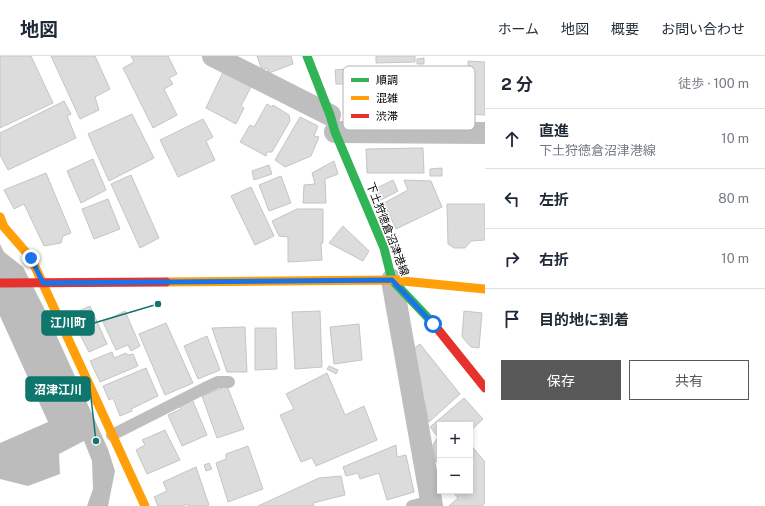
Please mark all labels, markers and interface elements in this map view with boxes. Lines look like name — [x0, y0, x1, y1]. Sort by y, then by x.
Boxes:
text: 地図 — [20, 18, 58, 40]
text: ホーム — [497, 21, 539, 37]
text: 地図 — [561, 21, 589, 37]
text: 概要 — [611, 21, 639, 37]
text: お問い合わせ — [661, 21, 745, 37]
legend — [343, 66, 475, 130]
text: 順調 — [376, 74, 398, 86]
text: 2 分 — [501, 74, 533, 94]
text: 徒歩 · 100 m — [678, 76, 749, 91]
text: 混雑 — [376, 92, 398, 104]
text: 渋滞 — [376, 110, 398, 122]
text: 直進 — [539, 122, 569, 139]
icon: ahead — [501, 128, 523, 150]
text: 10 m — [721, 131, 749, 146]
text: 下土狩徳倉沼津港線 — [539, 143, 656, 158]
street label: 下土狩徳倉沼津港線 — [365, 181, 411, 277]
icon: left — [501, 188, 523, 210]
text: 左折 — [539, 191, 569, 208]
text: 80 m — [718, 191, 749, 206]
icon: right — [501, 248, 523, 270]
route end — [22, 249, 40, 267]
text: 右折 — [539, 251, 569, 268]
text: 10 m — [721, 251, 749, 266]
icon: arrive — [501, 308, 523, 330]
callout: 江川町 — [42, 311, 94, 335]
text: 目的地に到着 — [539, 311, 629, 328]
route start — [424, 315, 442, 333]
text: 江川町 — [50, 316, 86, 330]
button: 保存 — [501, 360, 621, 400]
button: 共有 — [629, 360, 749, 400]
callout: 沼津江川 — [26, 377, 90, 401]
text: 沼津江川 — [34, 383, 82, 397]
map controls — [437, 422, 473, 494]
button: + — [437, 422, 473, 458]
button: − — [437, 458, 473, 494]

